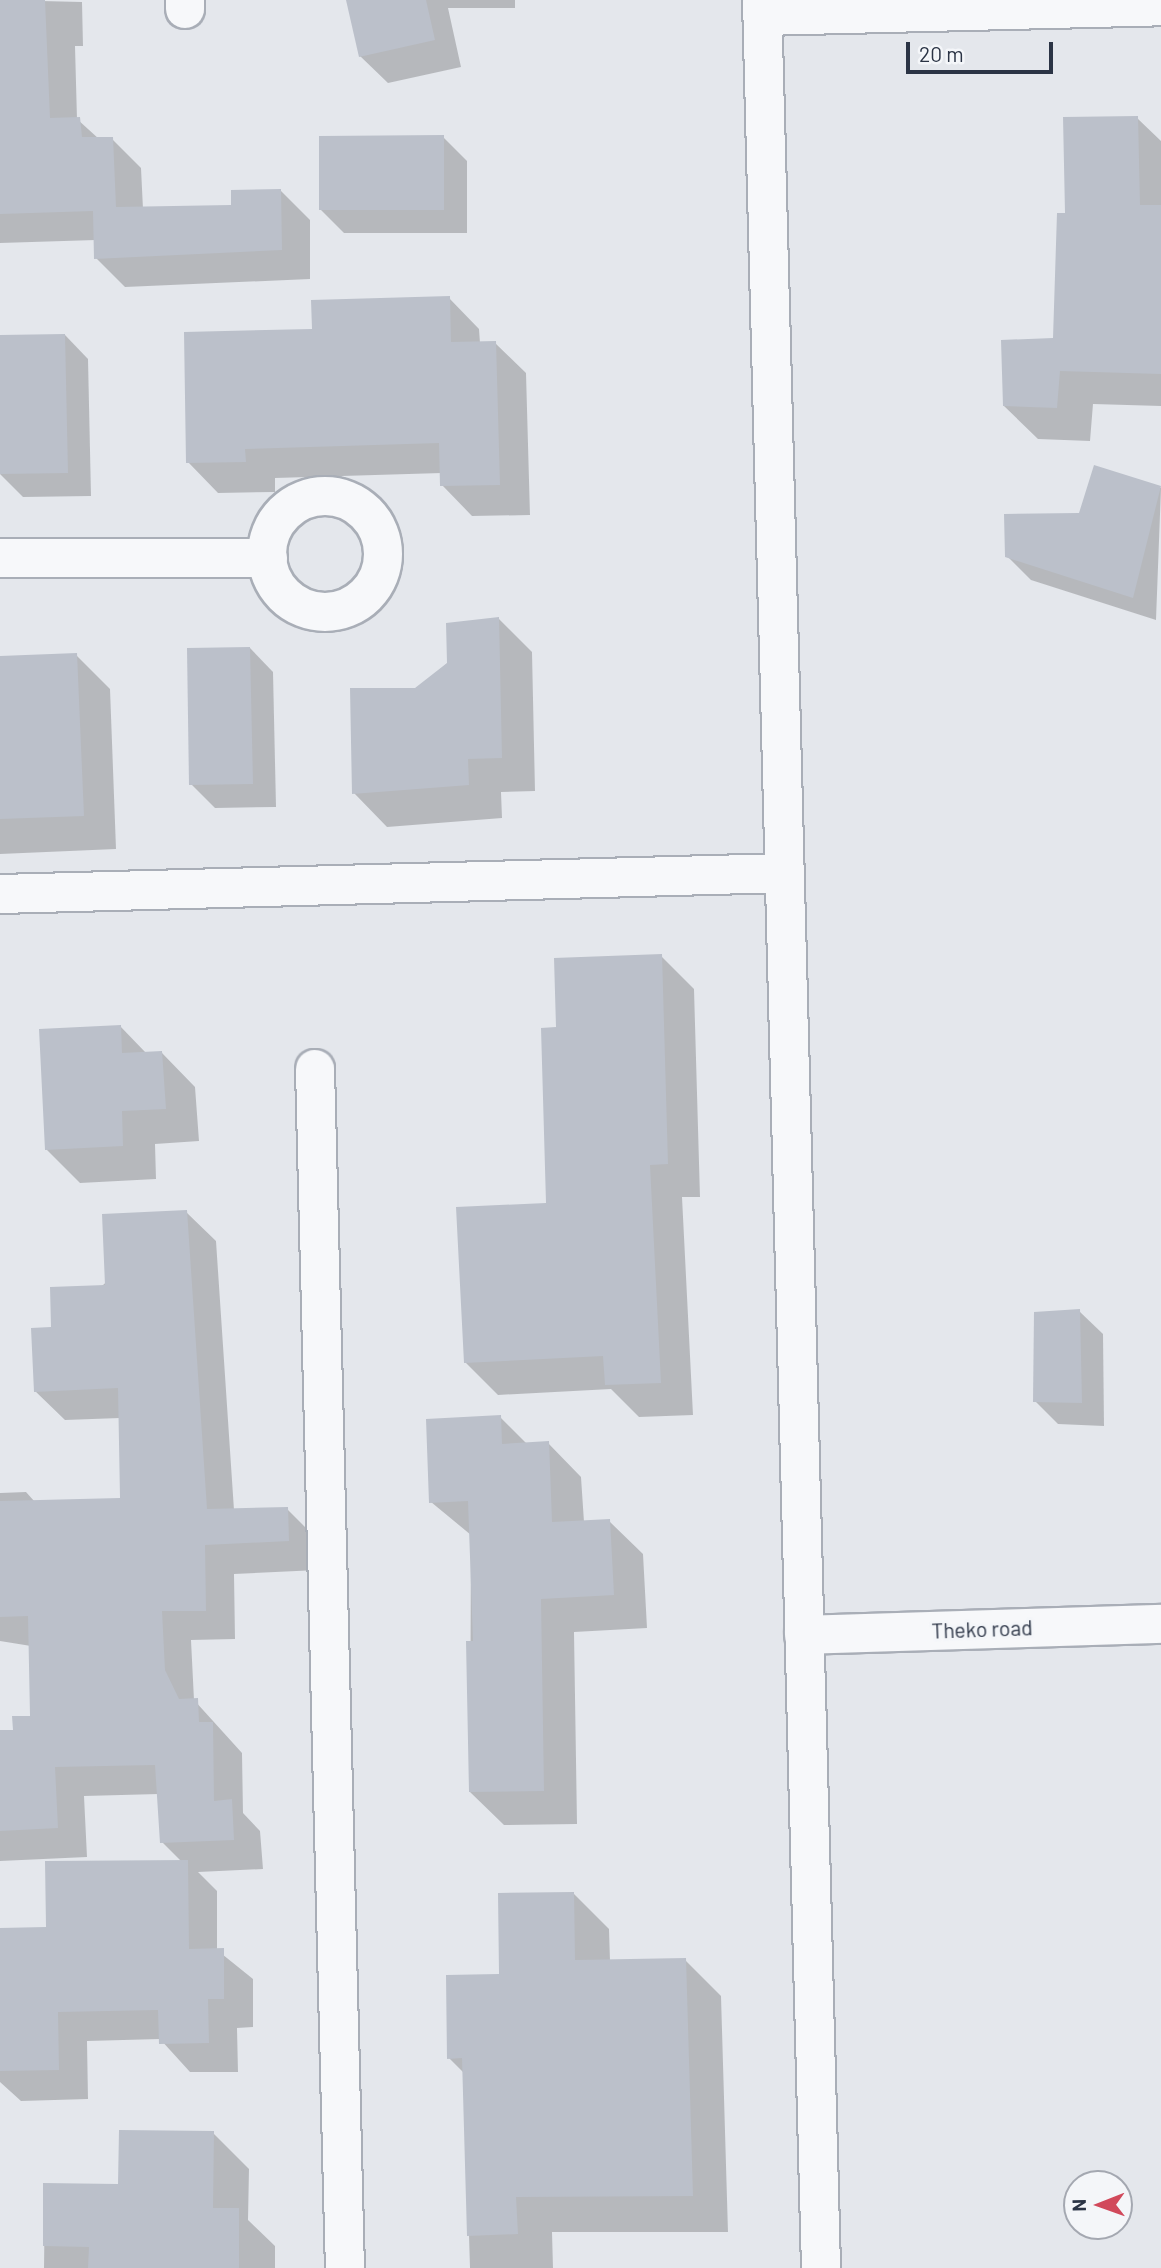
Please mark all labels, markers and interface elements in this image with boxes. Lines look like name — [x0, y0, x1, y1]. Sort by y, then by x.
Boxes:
scale bar — [909, 28, 1056, 72]
text: 20 m — [919, 41, 964, 66]
street label: Theko road — [931, 1615, 1033, 1643]
north arrow — [1063, 2170, 1133, 2240]
text: N — [1067, 2199, 1090, 2212]

